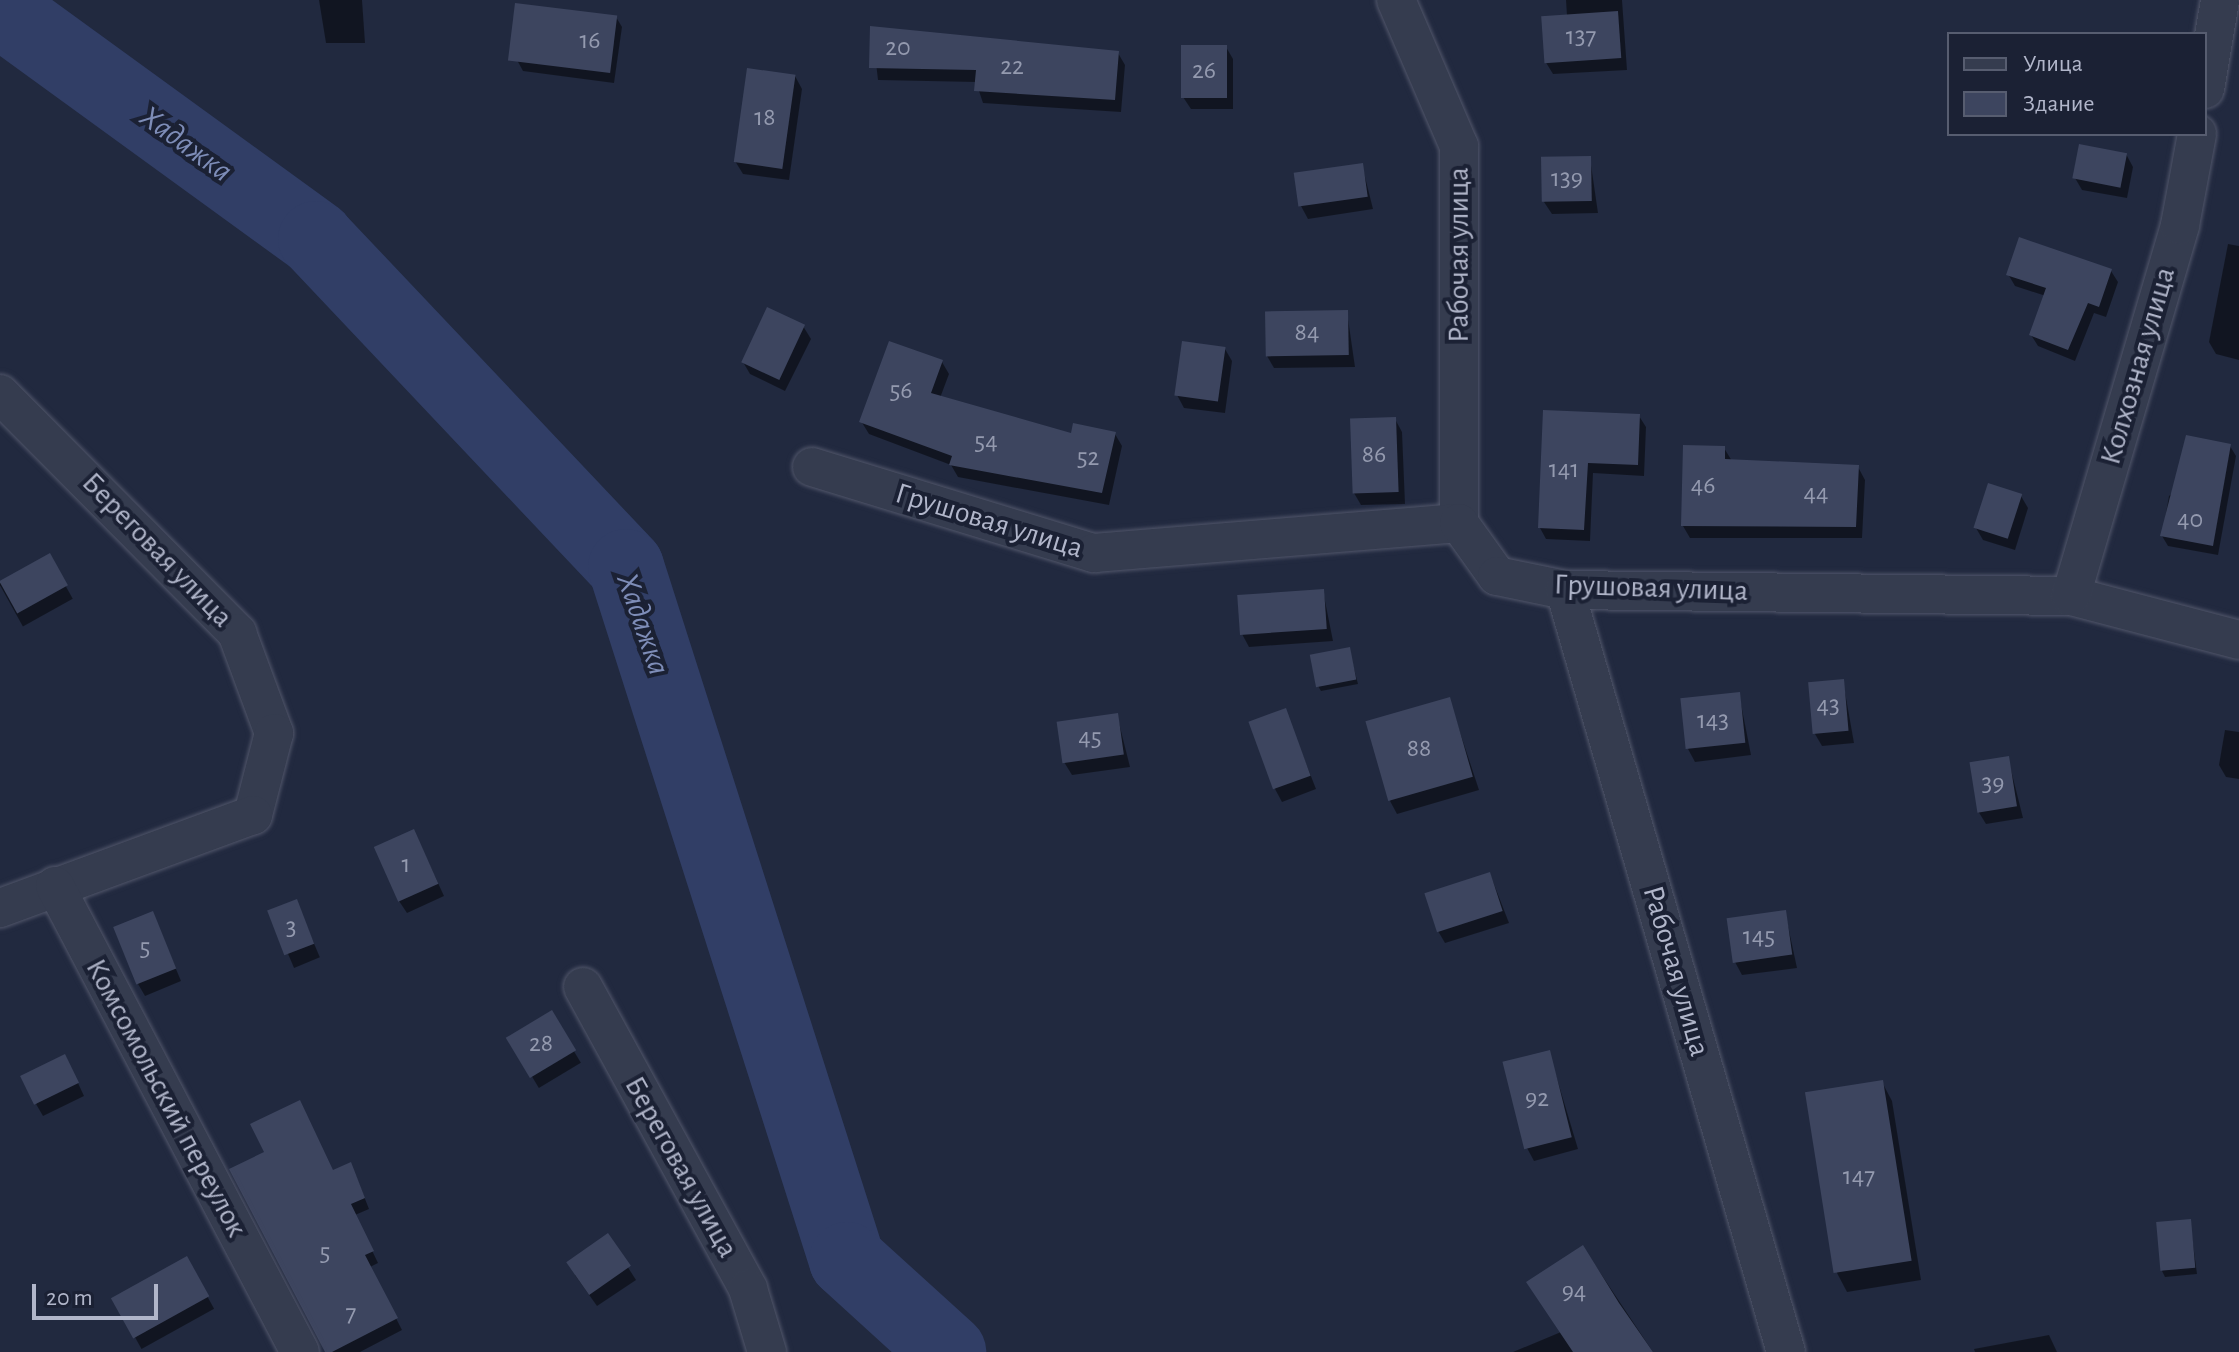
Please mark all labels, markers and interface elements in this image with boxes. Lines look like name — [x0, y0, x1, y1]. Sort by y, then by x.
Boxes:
house number: 137 — [1566, 21, 1596, 53]
house number: 16 — [579, 25, 601, 57]
house number: 20 — [885, 32, 911, 64]
legend — [1947, 32, 2207, 136]
house number: 22 — [1000, 51, 1024, 83]
text: Улица — [2023, 52, 2083, 76]
house number: 26 — [1192, 55, 1216, 87]
text: Здание — [2023, 92, 2094, 116]
water label: Хадажка — [132, 98, 240, 190]
house number: 18 — [754, 102, 776, 134]
house number: 139 — [1551, 163, 1583, 195]
street label: Рабочая улица — [1441, 167, 1477, 343]
street label: Колхозная улица — [2093, 263, 2183, 469]
house number: 84 — [1295, 317, 1319, 349]
house number: 56 — [889, 375, 913, 407]
house number: 54 — [974, 426, 998, 458]
house number: 86 — [1362, 439, 1386, 471]
house number: 52 — [1077, 442, 1099, 474]
house number: 141 — [1549, 454, 1579, 486]
street label: Береговая улица — [74, 465, 240, 635]
house number: 46 — [1691, 470, 1715, 502]
street label: Грушовая улица — [891, 475, 1087, 567]
house number: 44 — [1803, 478, 1829, 510]
house number: 40 — [2177, 504, 2203, 536]
street label: Грушовая улица — [1553, 567, 1749, 609]
water label: Хадажка — [608, 568, 678, 680]
house number: 43 — [1816, 690, 1840, 722]
house number: 143 — [1697, 705, 1729, 737]
house number: 45 — [1078, 722, 1102, 754]
house number: 88 — [1407, 733, 1431, 765]
house number: 39 — [1982, 768, 2004, 800]
house number: 1 — [402, 849, 410, 881]
street label: Рабочая улица — [1634, 882, 1718, 1060]
house number: 3 — [286, 912, 296, 944]
house number: 145 — [1743, 921, 1775, 953]
house number: 5 — [140, 932, 150, 964]
street label: Комсомольский переулок — [77, 953, 255, 1243]
house number: 28 — [529, 1028, 553, 1060]
street label: Береговая улица — [616, 1070, 746, 1264]
house number: 92 — [1525, 1083, 1549, 1115]
house number: 147 — [1843, 1161, 1875, 1193]
house number: 5 — [320, 1237, 330, 1269]
scale bar — [36, 1268, 162, 1318]
house number: 94 — [1562, 1276, 1586, 1308]
text: 20 m — [46, 1286, 93, 1310]
house number: 7 — [346, 1298, 356, 1330]

